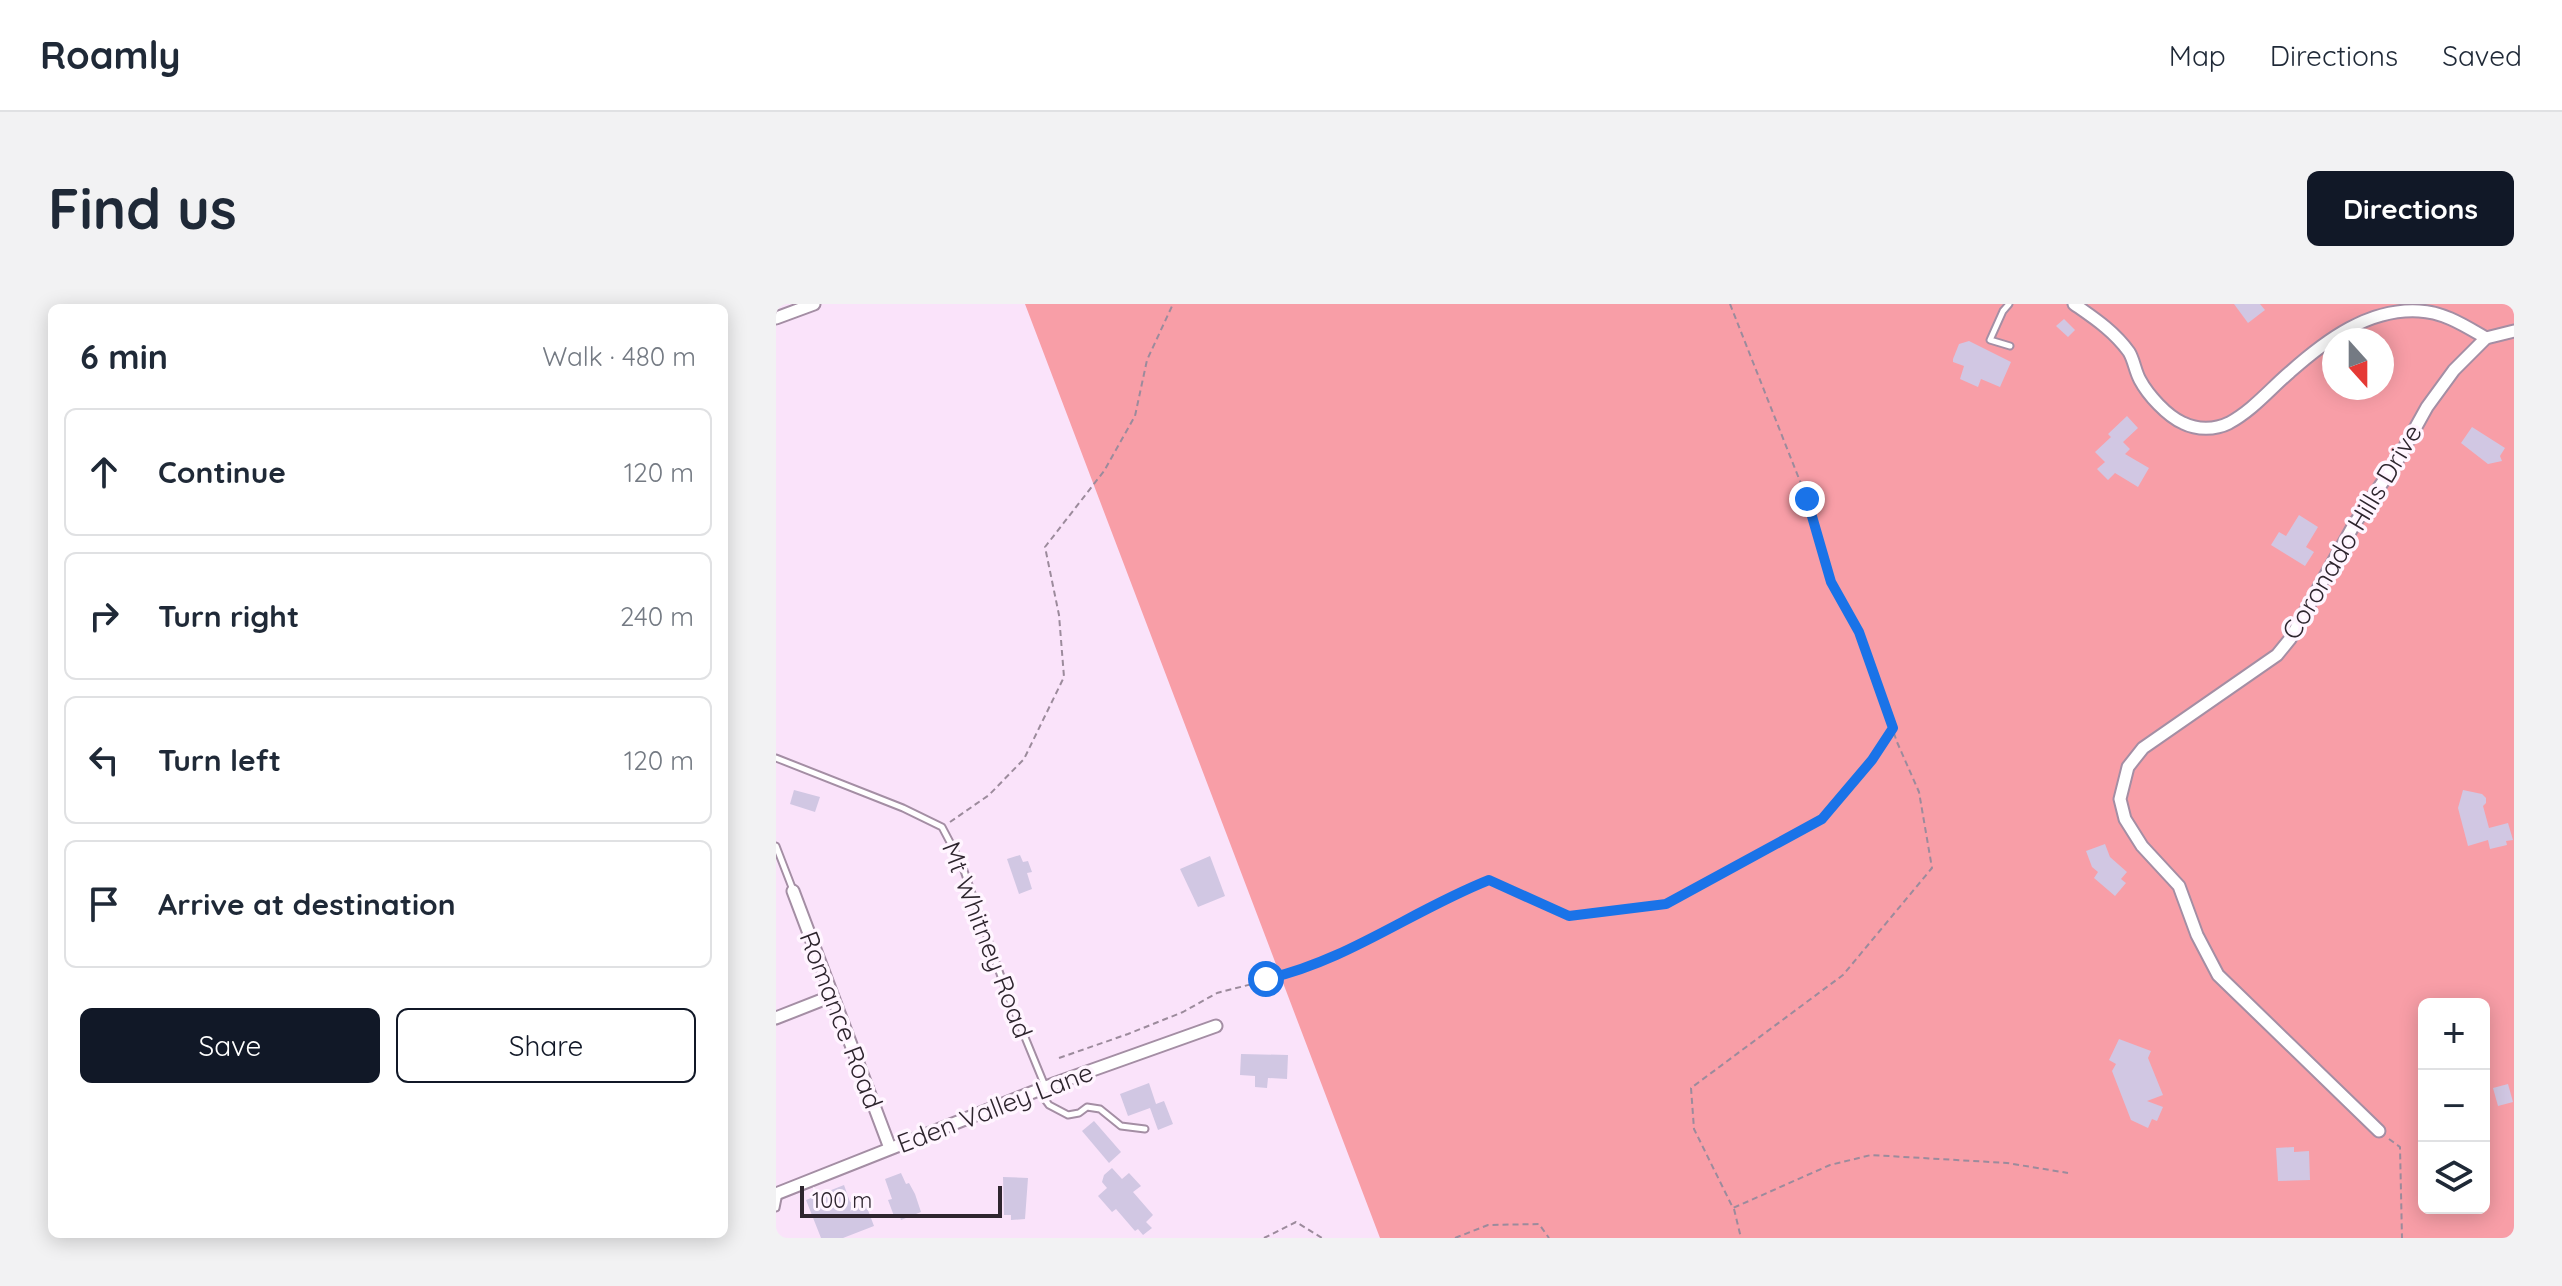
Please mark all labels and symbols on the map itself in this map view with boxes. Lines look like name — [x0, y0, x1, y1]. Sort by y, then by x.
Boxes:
north arrow — [2322, 328, 2394, 400]
street label: Coronado Hills Drive — [2274, 418, 2429, 645]
route end — [1789, 481, 1825, 517]
street label: Mt Whitney Road — [935, 837, 1040, 1043]
street label: Romance Road — [793, 926, 890, 1113]
route start — [1248, 961, 1284, 997]
street label: Eden Valley Lane — [892, 1055, 1098, 1160]
scale bar — [800, 1182, 1002, 1218]

